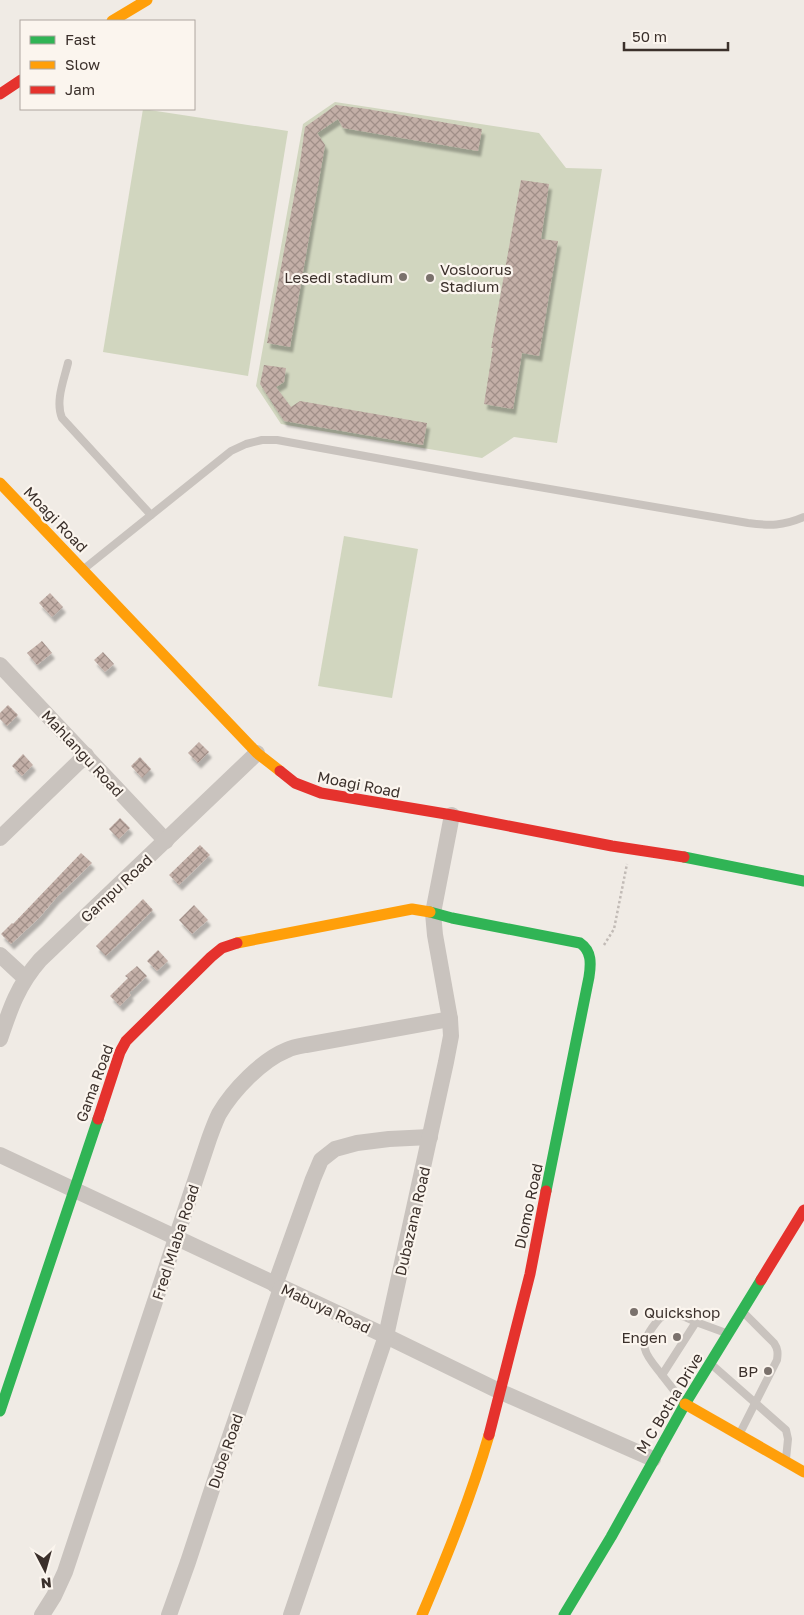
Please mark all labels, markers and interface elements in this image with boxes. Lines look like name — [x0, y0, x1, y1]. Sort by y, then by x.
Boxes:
legend — [20, 20, 195, 110]
scale bar — [624, 20, 728, 52]
text: 50 m — [632, 27, 667, 45]
text: Fast — [65, 30, 96, 48]
text: Slow — [65, 55, 100, 73]
text: Jam — [65, 80, 95, 98]
place label: Vosloorus Stadium — [440, 260, 512, 295]
place label: Lesedi stadium — [284, 268, 393, 286]
marker: Lesedi stadium — [397, 271, 409, 283]
marker: Vosloorus Stadium — [424, 272, 436, 284]
street label: Moagi Road — [20, 482, 92, 556]
street label: Mahlangu Road — [38, 706, 128, 800]
street label: Moagi Road — [316, 767, 402, 801]
street label: Gampu Road — [77, 850, 155, 926]
street label: Gama Road — [72, 1042, 116, 1124]
street label: Dlomo Road — [510, 1162, 546, 1250]
street label: Dubazana Road — [391, 1165, 433, 1277]
street label: Fred Mlaba Road — [148, 1182, 202, 1302]
street label: Mabuya Road — [278, 1279, 374, 1337]
place label: Quickshop — [644, 1303, 720, 1321]
marker: Quickshop — [628, 1306, 640, 1318]
place label: Engen — [621, 1328, 667, 1346]
marker: Engen — [671, 1331, 683, 1343]
street label: M C Botha Drive — [632, 1349, 706, 1457]
place label: BP — [738, 1362, 758, 1380]
marker: BP — [762, 1365, 774, 1377]
street label: Dube Road — [204, 1411, 246, 1491]
north arrow — [20, 1545, 70, 1595]
text: N — [40, 1574, 53, 1592]

